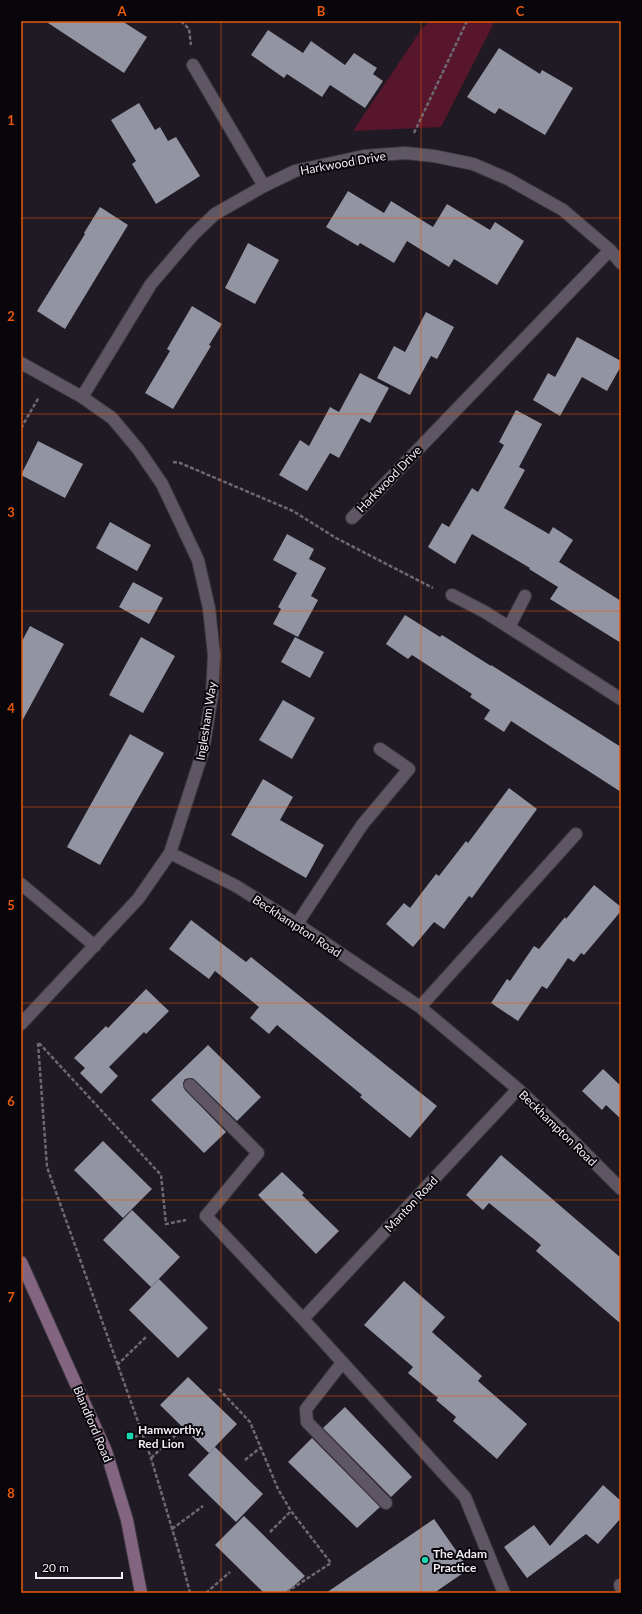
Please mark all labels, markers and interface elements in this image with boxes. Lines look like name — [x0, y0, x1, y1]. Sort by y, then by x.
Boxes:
text: A — [116, 3, 127, 19]
text: B — [317, 3, 326, 19]
text: C — [516, 3, 525, 19]
text: 1 — [7, 112, 15, 128]
street label: Harkwood Drive — [299, 148, 387, 178]
text: 2 — [7, 308, 15, 324]
street label: Harkwood Drive — [353, 443, 425, 515]
text: 3 — [7, 504, 15, 520]
street label: Inglesham Way — [192, 680, 220, 762]
text: 4 — [7, 700, 15, 716]
street label: Beckhampton Road — [250, 892, 344, 960]
text: 5 — [7, 897, 15, 913]
street label: Beckhampton Road — [516, 1087, 600, 1169]
text: 6 — [7, 1093, 15, 1109]
street label: Manton Road — [381, 1173, 441, 1235]
text: 7 — [7, 1289, 15, 1305]
street label: Blandford Road — [70, 1384, 116, 1464]
place label: Hamworthy, Red Lion — [138, 1422, 204, 1451]
marker: Hamworthy, Red Lion — [125, 1431, 135, 1441]
text: 8 — [7, 1485, 15, 1501]
place label: The Adam Practice — [433, 1546, 487, 1575]
scale bar — [36, 1554, 122, 1580]
marker: The Adam Practice — [420, 1555, 430, 1565]
text: 20 m — [42, 1560, 69, 1575]

